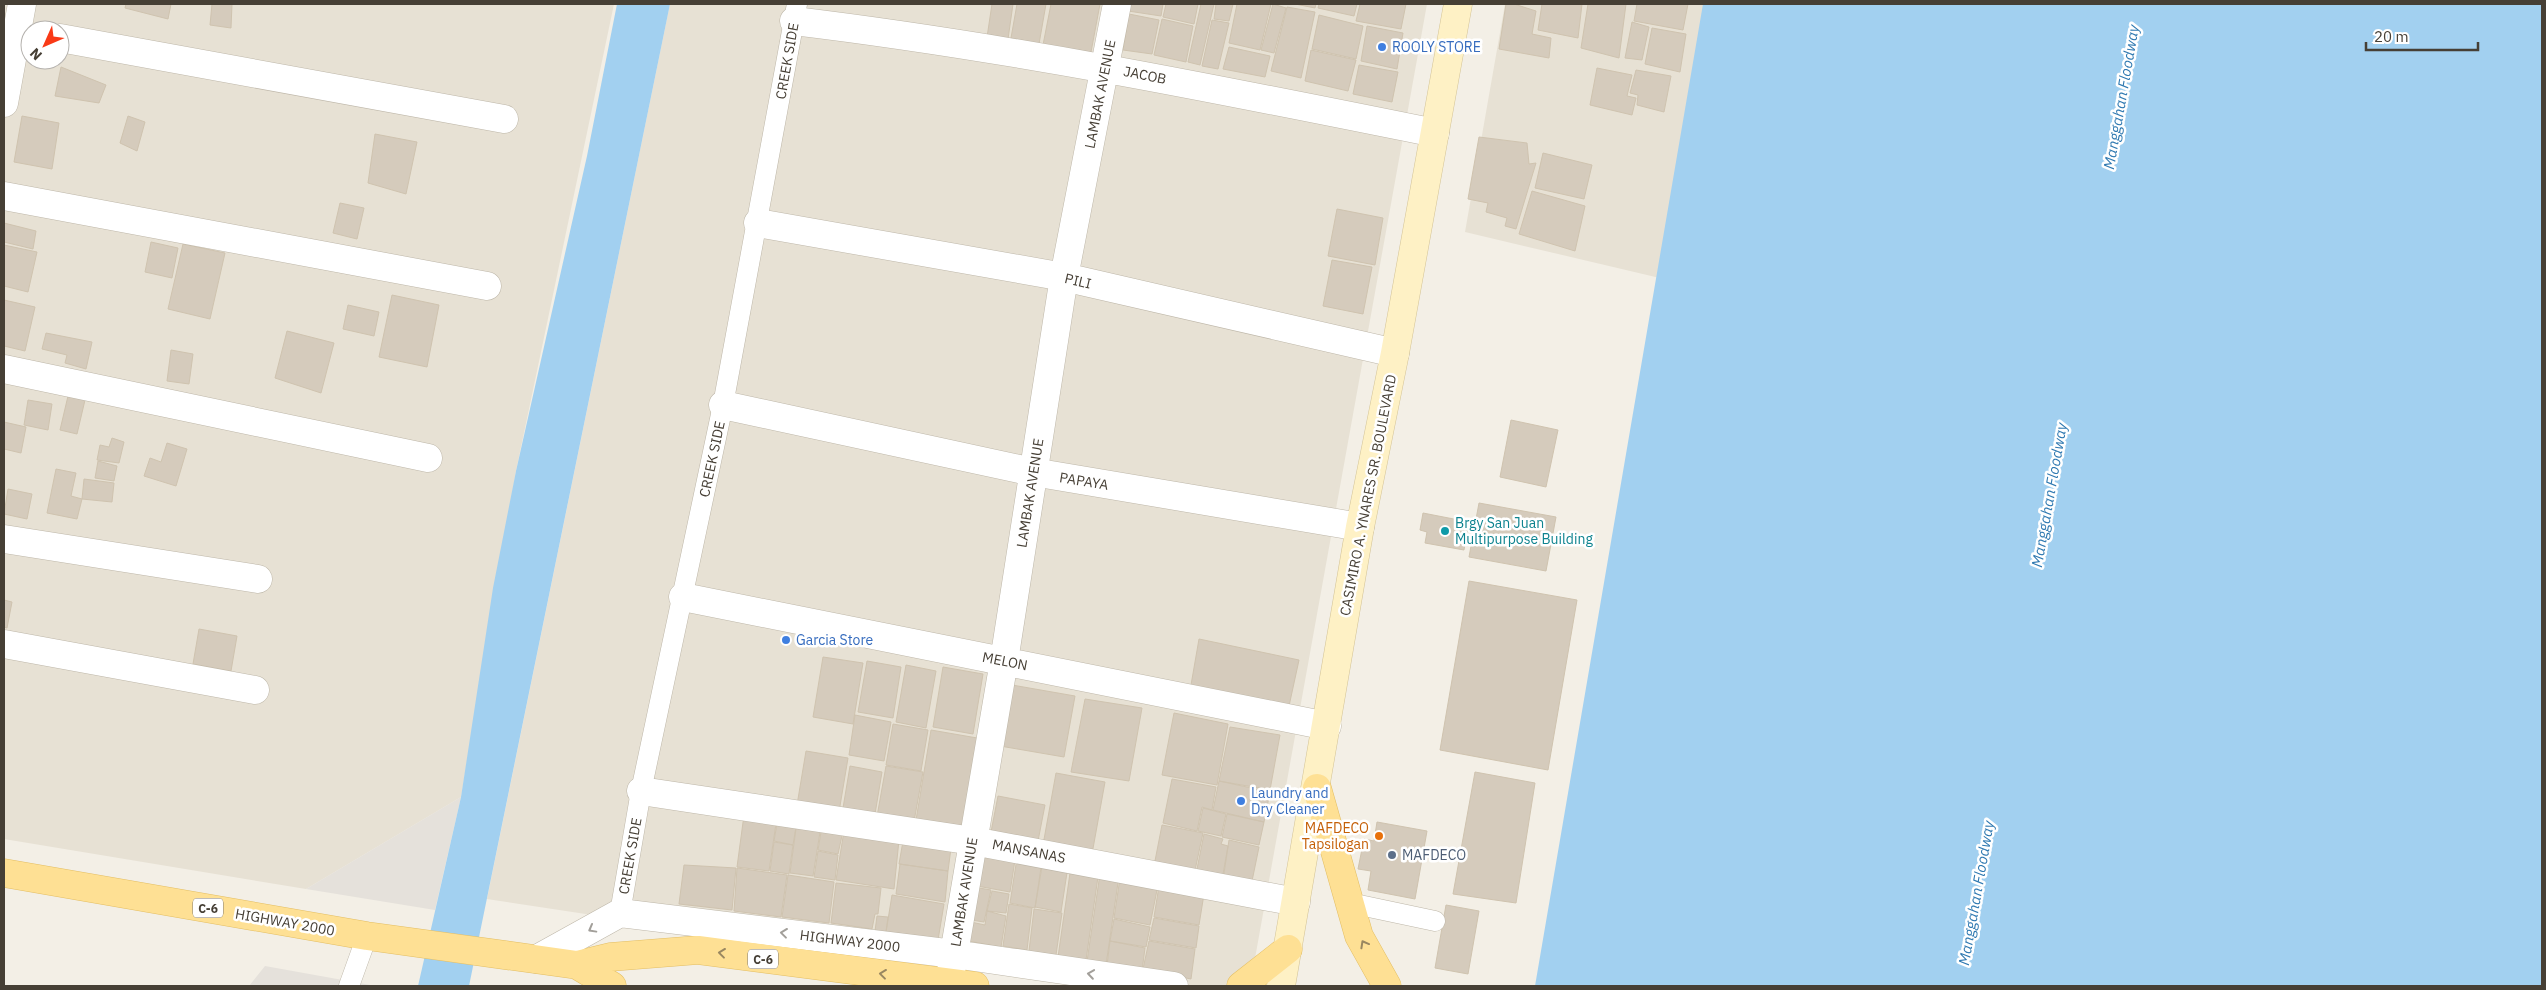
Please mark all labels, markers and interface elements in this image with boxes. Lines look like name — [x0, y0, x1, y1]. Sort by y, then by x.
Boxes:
north arrow — [20, 20, 70, 70]
scale bar — [2366, 20, 2478, 52]
street label: CREEK SIDE — [771, 21, 803, 101]
water label: Manggahan Floodway — [2099, 23, 2143, 171]
text: 20 m — [2374, 27, 2409, 46]
street label: LAMBAK AVENUE — [1081, 38, 1119, 150]
place label: ROOLY STORE — [1392, 38, 1481, 56]
marker: ROOLY STORE — [1376, 41, 1388, 53]
text: N — [26, 44, 46, 64]
street label: JACOB — [1122, 62, 1168, 88]
street label: PILI — [1063, 269, 1093, 293]
street label: CASIMIRO A. YNARES SR. BOULEVARD — [1336, 373, 1400, 617]
street label: CREEK SIDE — [695, 419, 729, 499]
water label: Manggahan Floodway — [2027, 421, 2071, 569]
street label: LAMBAK AVENUE — [1012, 437, 1048, 549]
street label: PAPAYA — [1058, 468, 1110, 494]
place label: Brgy San Juan Multipurpose Building — [1455, 514, 1593, 548]
marker: Brgy San Juan Multipurpose Building — [1439, 525, 1451, 537]
place label: Garcia Store — [796, 631, 873, 649]
marker: Garcia Store — [780, 634, 792, 646]
street label: MELON — [981, 648, 1029, 674]
place label: Laundry and Dry Cleaner — [1251, 784, 1329, 818]
marker: Laundry and Dry Cleaner — [1235, 795, 1247, 807]
street label: CREEK SIDE — [614, 816, 646, 896]
place label: MAFDECO Tapsilogan — [1302, 819, 1369, 853]
water label: Manggahan Floodway — [1954, 819, 1998, 967]
marker: MAFDECO Tapsilogan — [1373, 830, 1385, 842]
street label: MANSANAS — [991, 835, 1067, 867]
street label: LAMBAK AVENUE — [946, 836, 982, 948]
place label: MAFDECO — [1402, 846, 1466, 864]
marker: MAFDECO — [1386, 849, 1398, 861]
road number: C-6 — [193, 898, 223, 918]
street label: HIGHWAY 2000 — [234, 904, 336, 940]
one-way arrow — [588, 923, 597, 933]
street label: HIGHWAY 2000 — [799, 926, 901, 956]
one-way arrow — [780, 928, 788, 939]
one-way arrow — [1360, 940, 1370, 949]
one-way arrow — [718, 949, 727, 959]
road number: C-6 — [748, 950, 778, 969]
one-way arrow — [1087, 969, 1095, 980]
one-way arrow — [879, 970, 888, 980]

